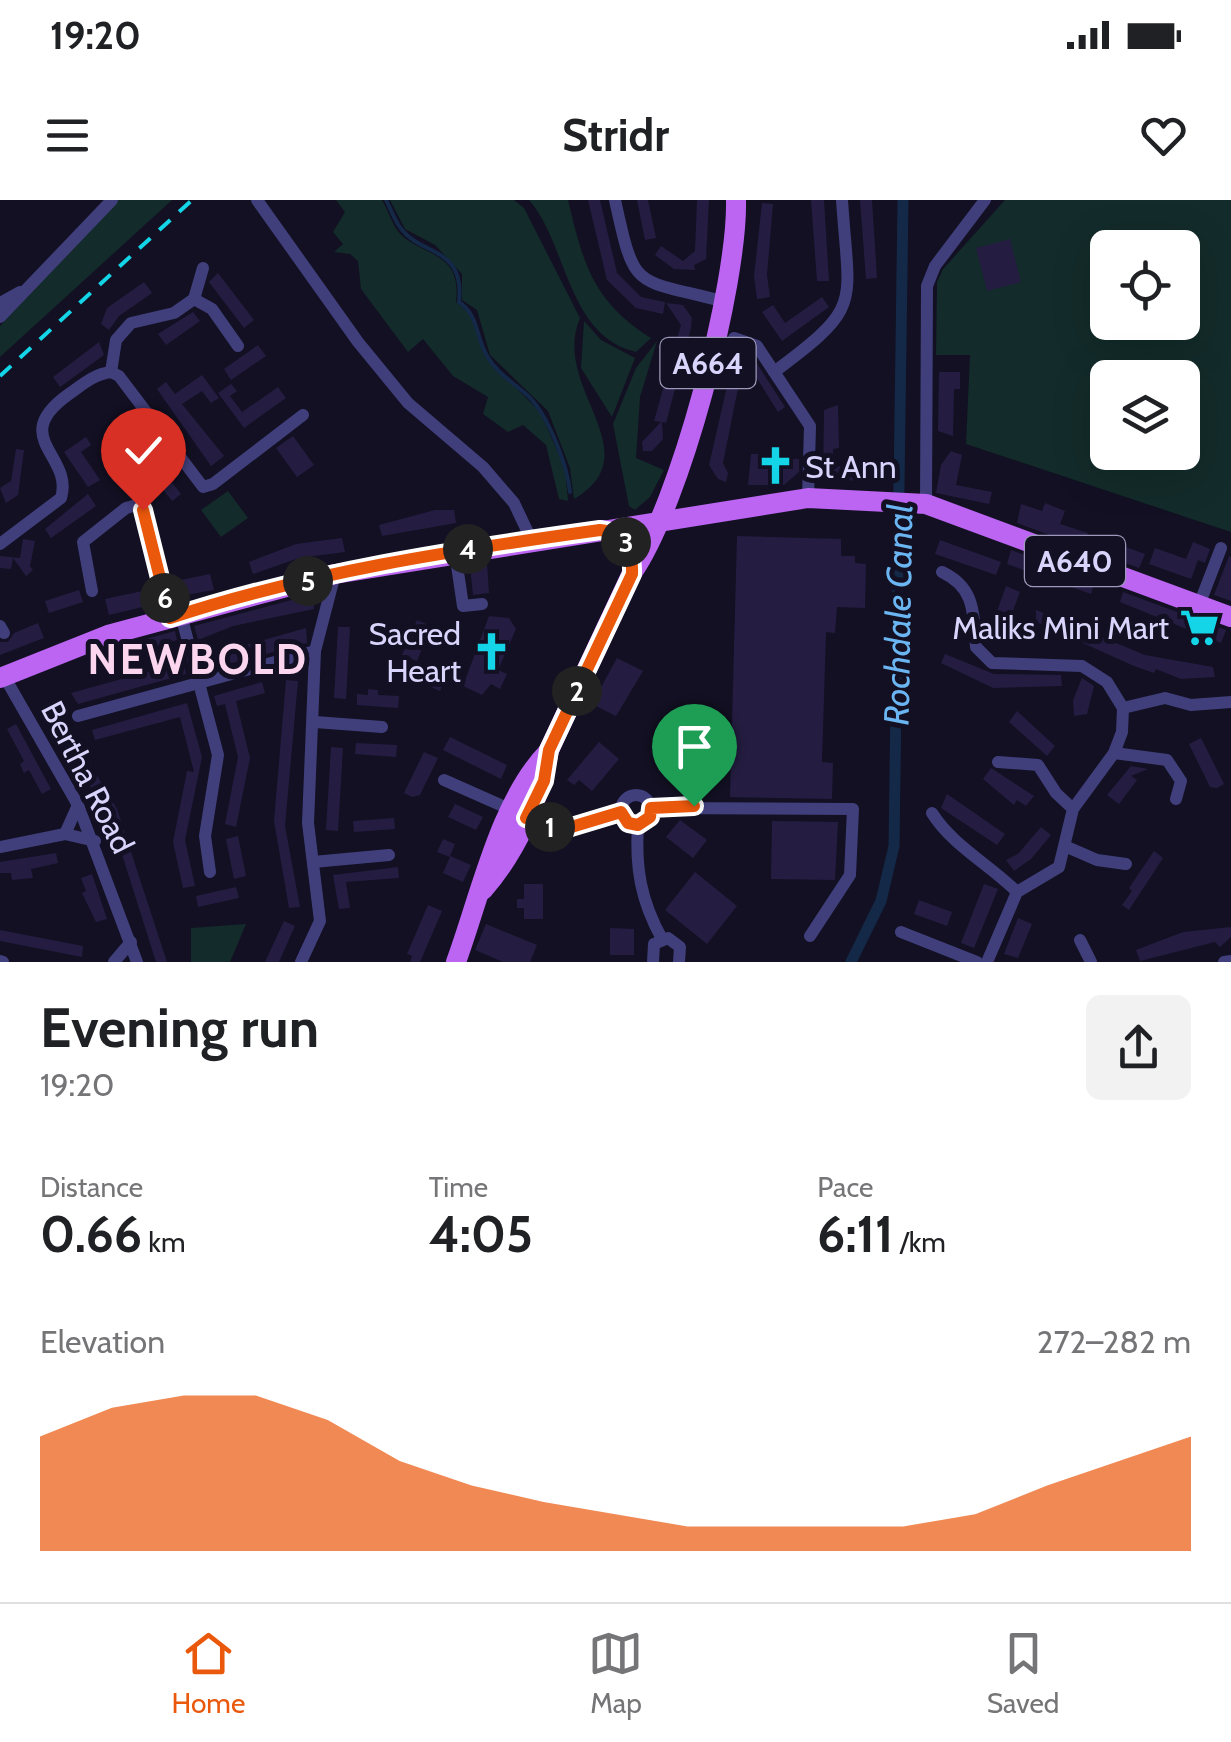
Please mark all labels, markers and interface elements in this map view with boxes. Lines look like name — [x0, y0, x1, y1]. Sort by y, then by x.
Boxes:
text: 19:20 — [50, 12, 141, 59]
icon: menu — [40, 108, 95, 163]
text: Stridr — [562, 108, 669, 162]
icon: heart — [1136, 108, 1191, 163]
map controls — [1090, 230, 1200, 470]
button: locate — [1090, 230, 1200, 340]
road number: A664 — [660, 338, 756, 388]
button: layers — [1090, 360, 1200, 470]
pin — [101, 408, 186, 511]
icon: check — [116, 423, 171, 478]
church icon: St Ann — [754, 445, 796, 487]
place label: St Ann — [805, 447, 897, 486]
water label: Rochdale Canal — [875, 503, 921, 726]
pin: 3 — [601, 517, 651, 567]
pin: 4 — [443, 524, 493, 574]
text: 3 — [618, 525, 634, 559]
text: 4 — [459, 532, 477, 566]
road number: A640 — [1025, 536, 1125, 586]
pin: 5 — [283, 556, 333, 606]
text: 5 — [300, 564, 316, 598]
pin: 6 — [140, 573, 190, 623]
text: 6 — [157, 581, 173, 615]
supermarket icon: Maliks Mini Mart — [1178, 606, 1220, 648]
place label: Maliks Mini Mart — [952, 608, 1169, 647]
place label: Sacred Heart — [369, 614, 461, 690]
church icon: Sacred Heart — [470, 630, 512, 672]
district label: NEWBOLD — [88, 633, 308, 685]
pin: 2 — [552, 666, 602, 716]
text: 2 — [570, 674, 584, 708]
street label: Bertha Road — [33, 694, 143, 860]
pin — [652, 704, 737, 807]
icon: arrive — [667, 719, 722, 774]
pin: 1 — [525, 802, 575, 852]
text: 1 — [545, 810, 555, 844]
text: Evening run — [40, 994, 319, 1061]
button: share — [1086, 995, 1191, 1100]
text: 19:20 — [40, 1065, 114, 1104]
text: Distance — [40, 1170, 143, 1204]
text: Time — [429, 1170, 488, 1204]
text: Pace — [817, 1170, 873, 1204]
text: 0.66 — [40, 1204, 142, 1265]
text: 4:05 — [429, 1204, 533, 1265]
text: 6:11 — [817, 1204, 893, 1265]
text: km — [142, 1225, 185, 1259]
text: /km — [893, 1225, 946, 1259]
text: Elevation — [40, 1322, 165, 1361]
text: 272–282 m — [1037, 1322, 1191, 1361]
tab: Home — [172, 1626, 245, 1720]
tab: Map — [588, 1626, 643, 1720]
tab: Saved — [987, 1626, 1059, 1720]

